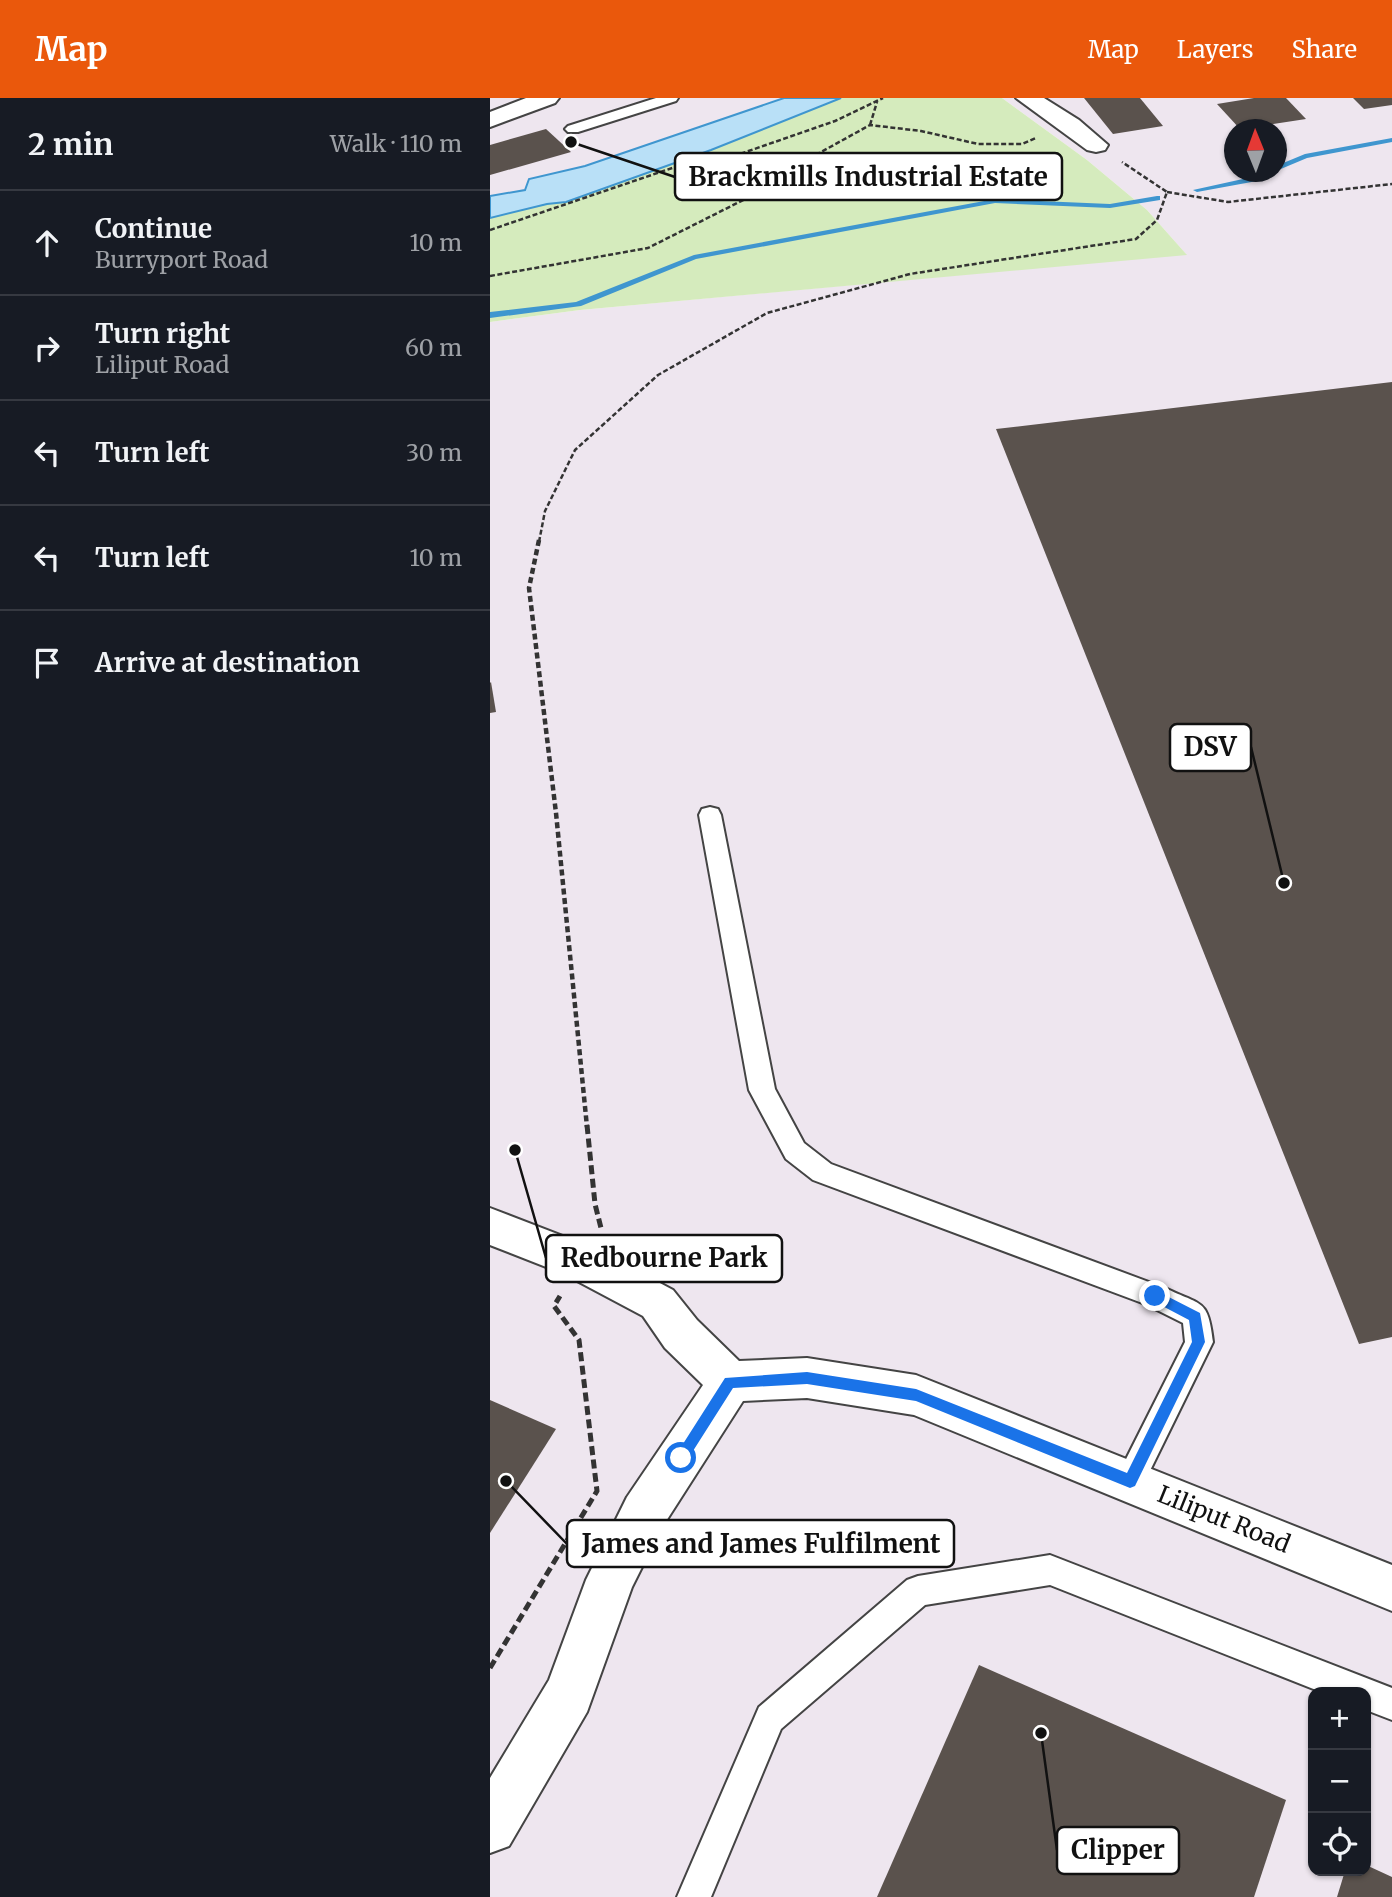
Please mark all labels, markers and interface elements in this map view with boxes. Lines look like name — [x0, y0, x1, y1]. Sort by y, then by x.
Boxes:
text: Map — [35, 29, 108, 70]
text: Map — [1088, 34, 1139, 65]
text: Layers — [1177, 34, 1253, 65]
text: Share — [1291, 34, 1357, 65]
north arrow — [1224, 119, 1287, 182]
text: 2 min — [28, 125, 113, 163]
text: Walk · 110 m — [330, 129, 462, 158]
callout: Brackmills Industrial Estate — [675, 153, 1062, 200]
text: Brackmills Industrial Estate — [688, 160, 1048, 193]
text: Continue — [95, 212, 212, 245]
icon: ahead — [28, 224, 66, 262]
text: 10 m — [409, 228, 462, 257]
text: Burryport Road — [95, 245, 268, 274]
text: Turn right — [95, 317, 230, 350]
icon: right — [28, 329, 66, 367]
text: 60 m — [405, 333, 462, 362]
text: Liliput Road — [95, 350, 229, 379]
icon: left — [28, 434, 66, 472]
text: Turn left — [95, 436, 209, 469]
text: 30 m — [406, 438, 462, 467]
icon: left — [28, 539, 66, 577]
text: Turn left — [95, 541, 209, 574]
text: 10 m — [409, 543, 462, 572]
icon: arrive — [28, 644, 66, 682]
text: Arrive at destination — [95, 646, 360, 679]
callout: DSV — [1170, 724, 1251, 771]
text: DSV — [1183, 730, 1238, 763]
callout: Redbourne Park — [546, 1235, 782, 1282]
text: Redbourne Park — [560, 1241, 768, 1274]
route end — [1139, 1280, 1170, 1311]
route start — [665, 1442, 696, 1473]
street label: Liliput Road — [1153, 1478, 1295, 1560]
callout: James and James Fulfilment — [567, 1520, 954, 1567]
text: James and James Fulfilment — [581, 1527, 941, 1560]
map controls — [1308, 1687, 1371, 1876]
button: + — [1308, 1687, 1371, 1750]
button: − — [1308, 1750, 1371, 1813]
button: locate — [1308, 1813, 1371, 1876]
callout: Clipper — [1057, 1827, 1179, 1874]
text: Clipper — [1071, 1833, 1165, 1866]

